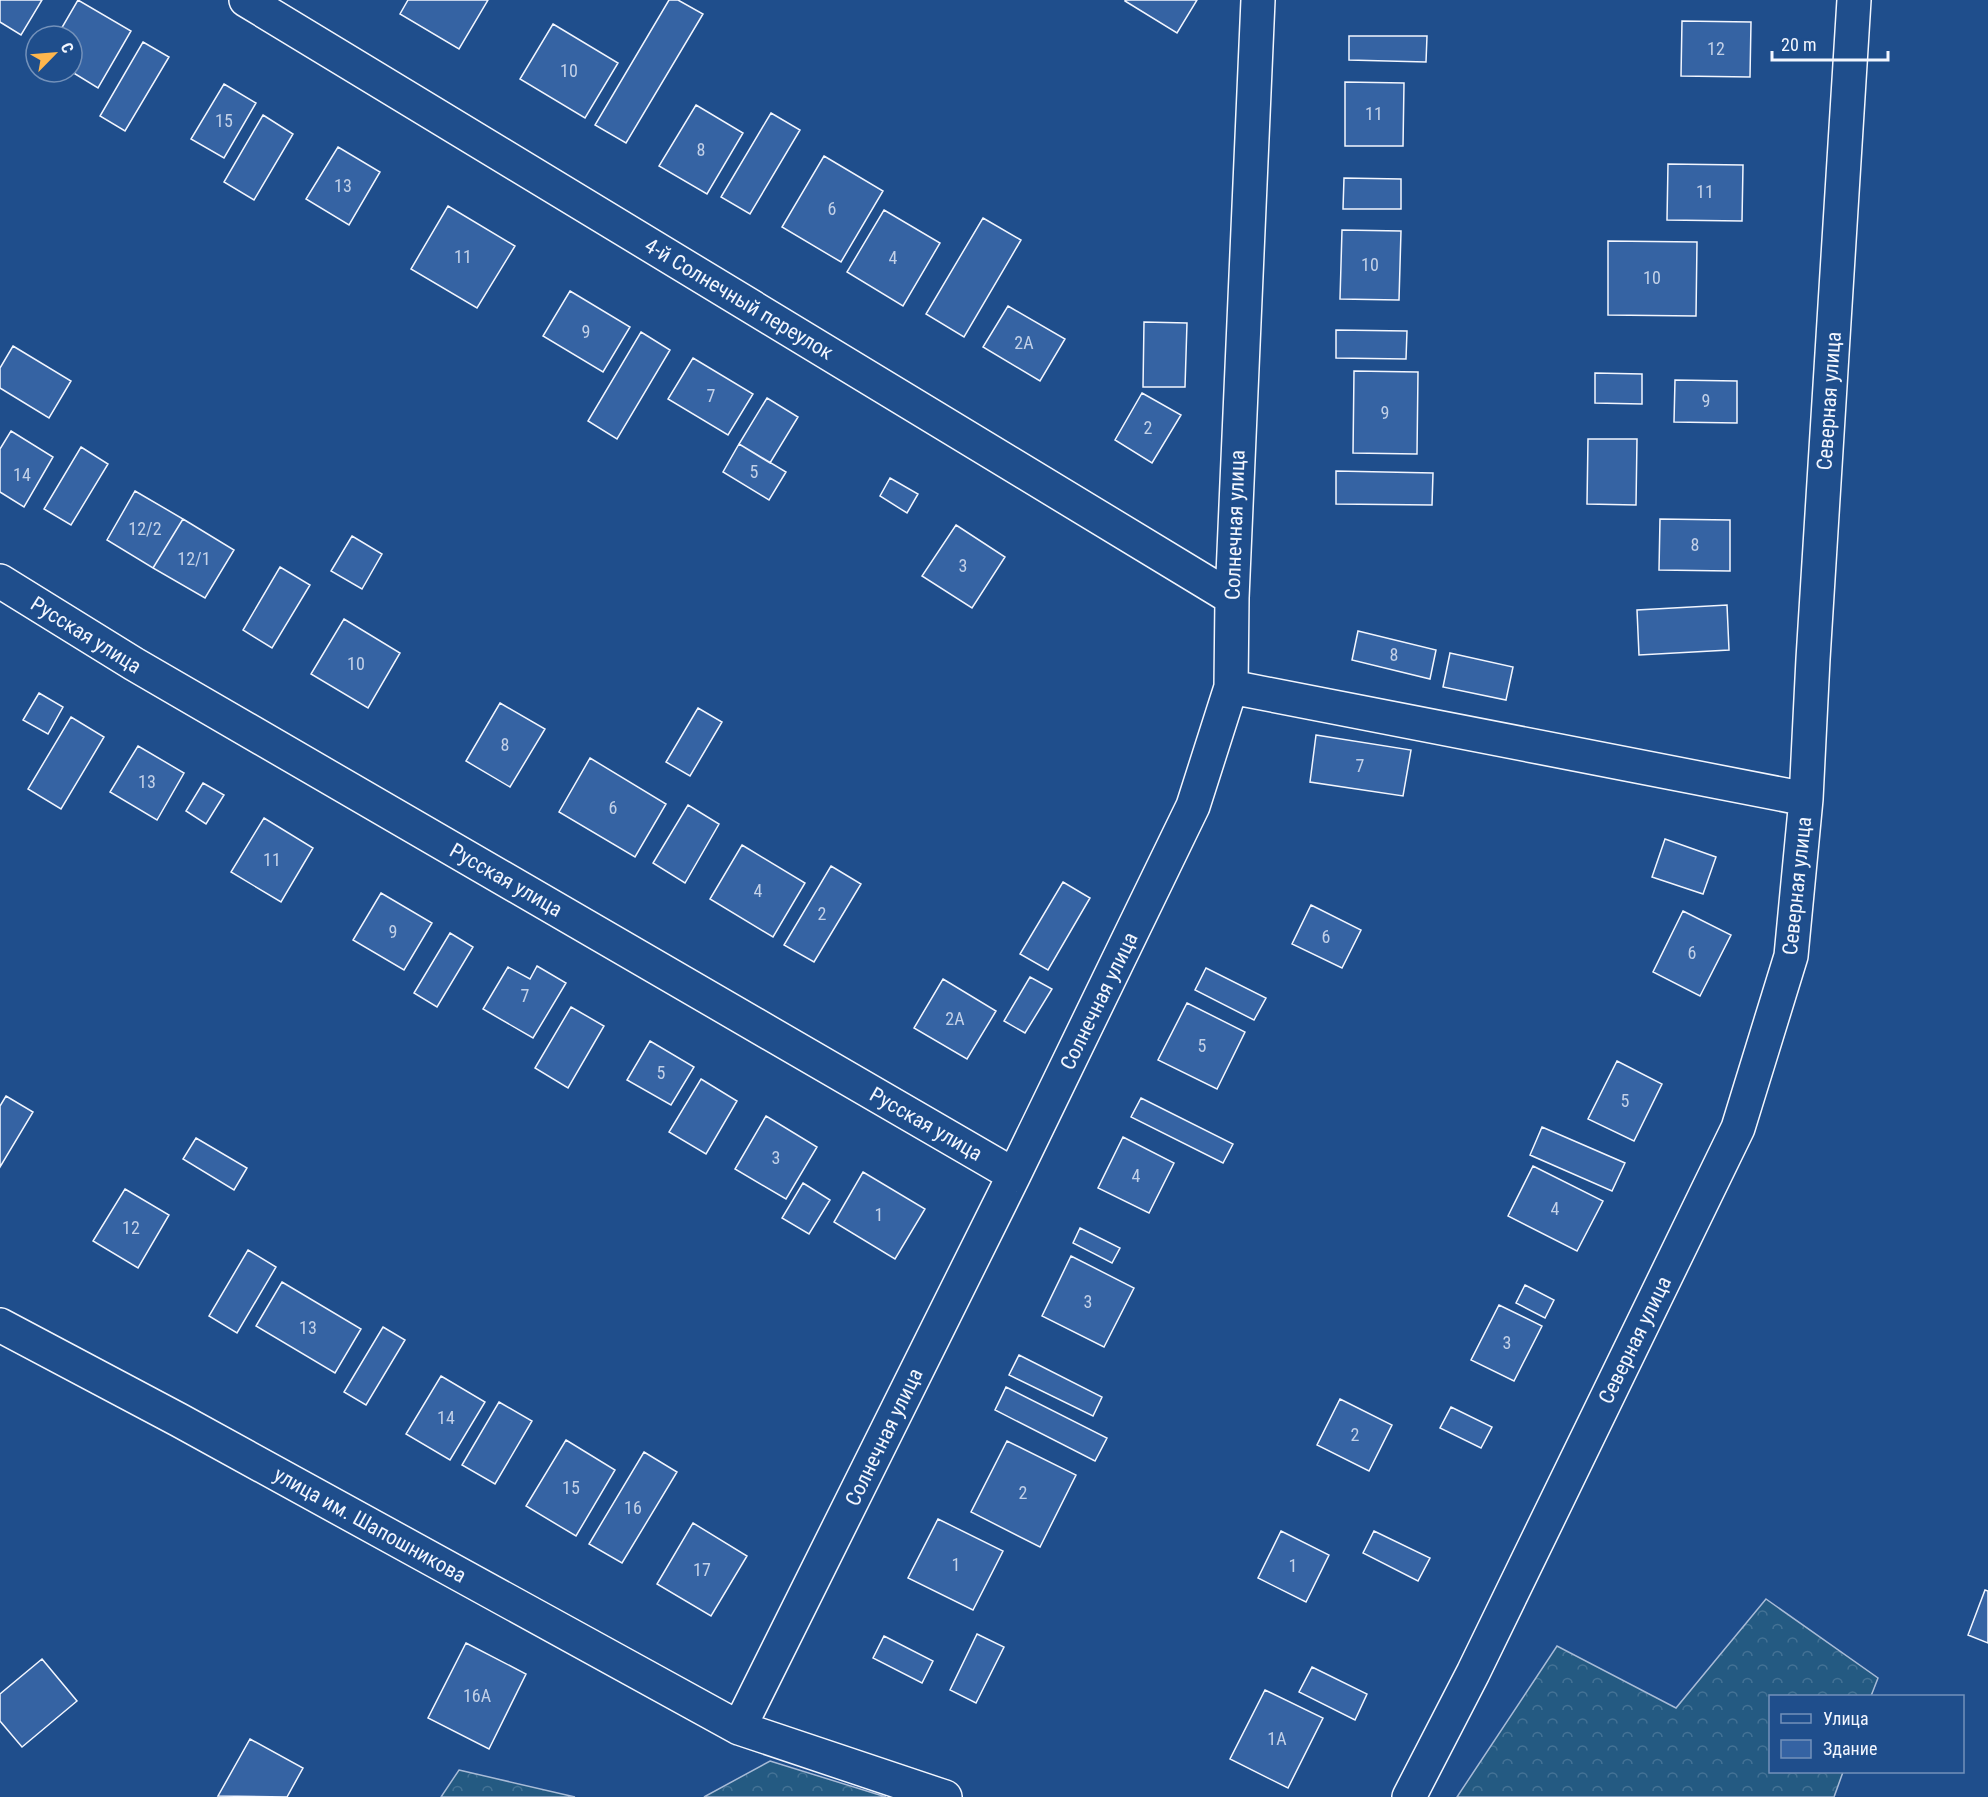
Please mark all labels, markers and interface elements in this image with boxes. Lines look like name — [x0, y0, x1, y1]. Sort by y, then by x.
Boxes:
north arrow — [24, 24, 84, 84]
scale bar — [1772, 24, 1888, 62]
text: 20 m — [1781, 34, 1816, 55]
house number: 12 — [1707, 38, 1725, 59]
text: С — [57, 40, 78, 56]
house number: 10 — [560, 60, 578, 81]
house number: 11 — [1365, 103, 1383, 124]
house number: 15 — [215, 110, 233, 131]
house number: 8 — [697, 139, 705, 160]
house number: 13 — [334, 175, 352, 196]
house number: 11 — [1696, 181, 1714, 202]
house number: 6 — [828, 198, 836, 219]
street label: 4-й Солнечный переулок — [640, 233, 838, 365]
house number: 11 — [454, 246, 472, 267]
house number: 4 — [889, 247, 898, 268]
house number: 10 — [1361, 254, 1379, 275]
house number: 10 — [1643, 267, 1661, 288]
house number: 9 — [582, 321, 590, 342]
street label: Северная улица — [1812, 331, 1846, 471]
house number: 2А — [1014, 332, 1034, 353]
house number: 7 — [707, 385, 716, 406]
house number: 9 — [1702, 390, 1710, 411]
house number: 9 — [1381, 402, 1389, 423]
house number: 2 — [1144, 417, 1153, 438]
street label: Солнечная улица — [1220, 450, 1250, 600]
house number: 5 — [750, 461, 759, 482]
house number: 14 — [13, 464, 31, 485]
house number: 12/2 — [128, 518, 162, 539]
house number: 8 — [1691, 534, 1699, 555]
house number: 12/1 — [177, 548, 211, 569]
house number: 3 — [959, 555, 967, 576]
street label: Русская улица — [26, 592, 146, 678]
house number: 8 — [1390, 644, 1398, 665]
house number: 10 — [347, 653, 365, 674]
house number: 8 — [501, 734, 509, 755]
house number: 7 — [1356, 755, 1365, 776]
house number: 13 — [138, 771, 156, 792]
house number: 6 — [609, 797, 617, 818]
street label: Северная улица — [1778, 816, 1816, 956]
street label: Русская улица — [446, 838, 566, 922]
house number: 11 — [263, 849, 281, 870]
house number: 4 — [754, 880, 763, 901]
house number: 2 — [818, 903, 827, 924]
house number: 9 — [389, 921, 397, 942]
house number: 6 — [1322, 926, 1330, 947]
street label: Солнечная улица — [1055, 928, 1143, 1074]
house number: 6 — [1688, 942, 1696, 963]
house number: 7 — [521, 985, 530, 1006]
house number: 2А — [945, 1008, 965, 1029]
house number: 5 — [1198, 1035, 1207, 1056]
house number: 5 — [657, 1062, 666, 1083]
street label: Русская улица — [866, 1082, 986, 1166]
house number: 5 — [1621, 1090, 1630, 1111]
house number: 3 — [772, 1147, 780, 1168]
house number: 4 — [1132, 1165, 1141, 1186]
house number: 4 — [1551, 1198, 1560, 1219]
house number: 1 — [875, 1204, 883, 1225]
house number: 12 — [122, 1217, 140, 1238]
street label: Северная улица — [1594, 1272, 1676, 1408]
house number: 3 — [1084, 1291, 1092, 1312]
house number: 13 — [299, 1317, 317, 1338]
house number: 3 — [1503, 1332, 1511, 1353]
street label: Солнечная улица — [840, 1364, 928, 1510]
house number: 14 — [437, 1407, 455, 1428]
house number: 2 — [1351, 1424, 1360, 1445]
street label: улица им. Шапошникова — [270, 1462, 470, 1588]
house number: 15 — [562, 1477, 580, 1498]
house number: 2 — [1019, 1482, 1028, 1503]
house number: 16 — [624, 1497, 642, 1518]
house number: 1 — [952, 1554, 960, 1575]
house number: 1 — [1289, 1555, 1297, 1576]
house number: 17 — [693, 1559, 711, 1580]
house number: 16А — [463, 1685, 492, 1706]
legend — [1769, 1695, 1964, 1773]
text: Улица — [1823, 1708, 1869, 1729]
house number: 1А — [1267, 1728, 1287, 1749]
text: Здание — [1823, 1738, 1877, 1759]

